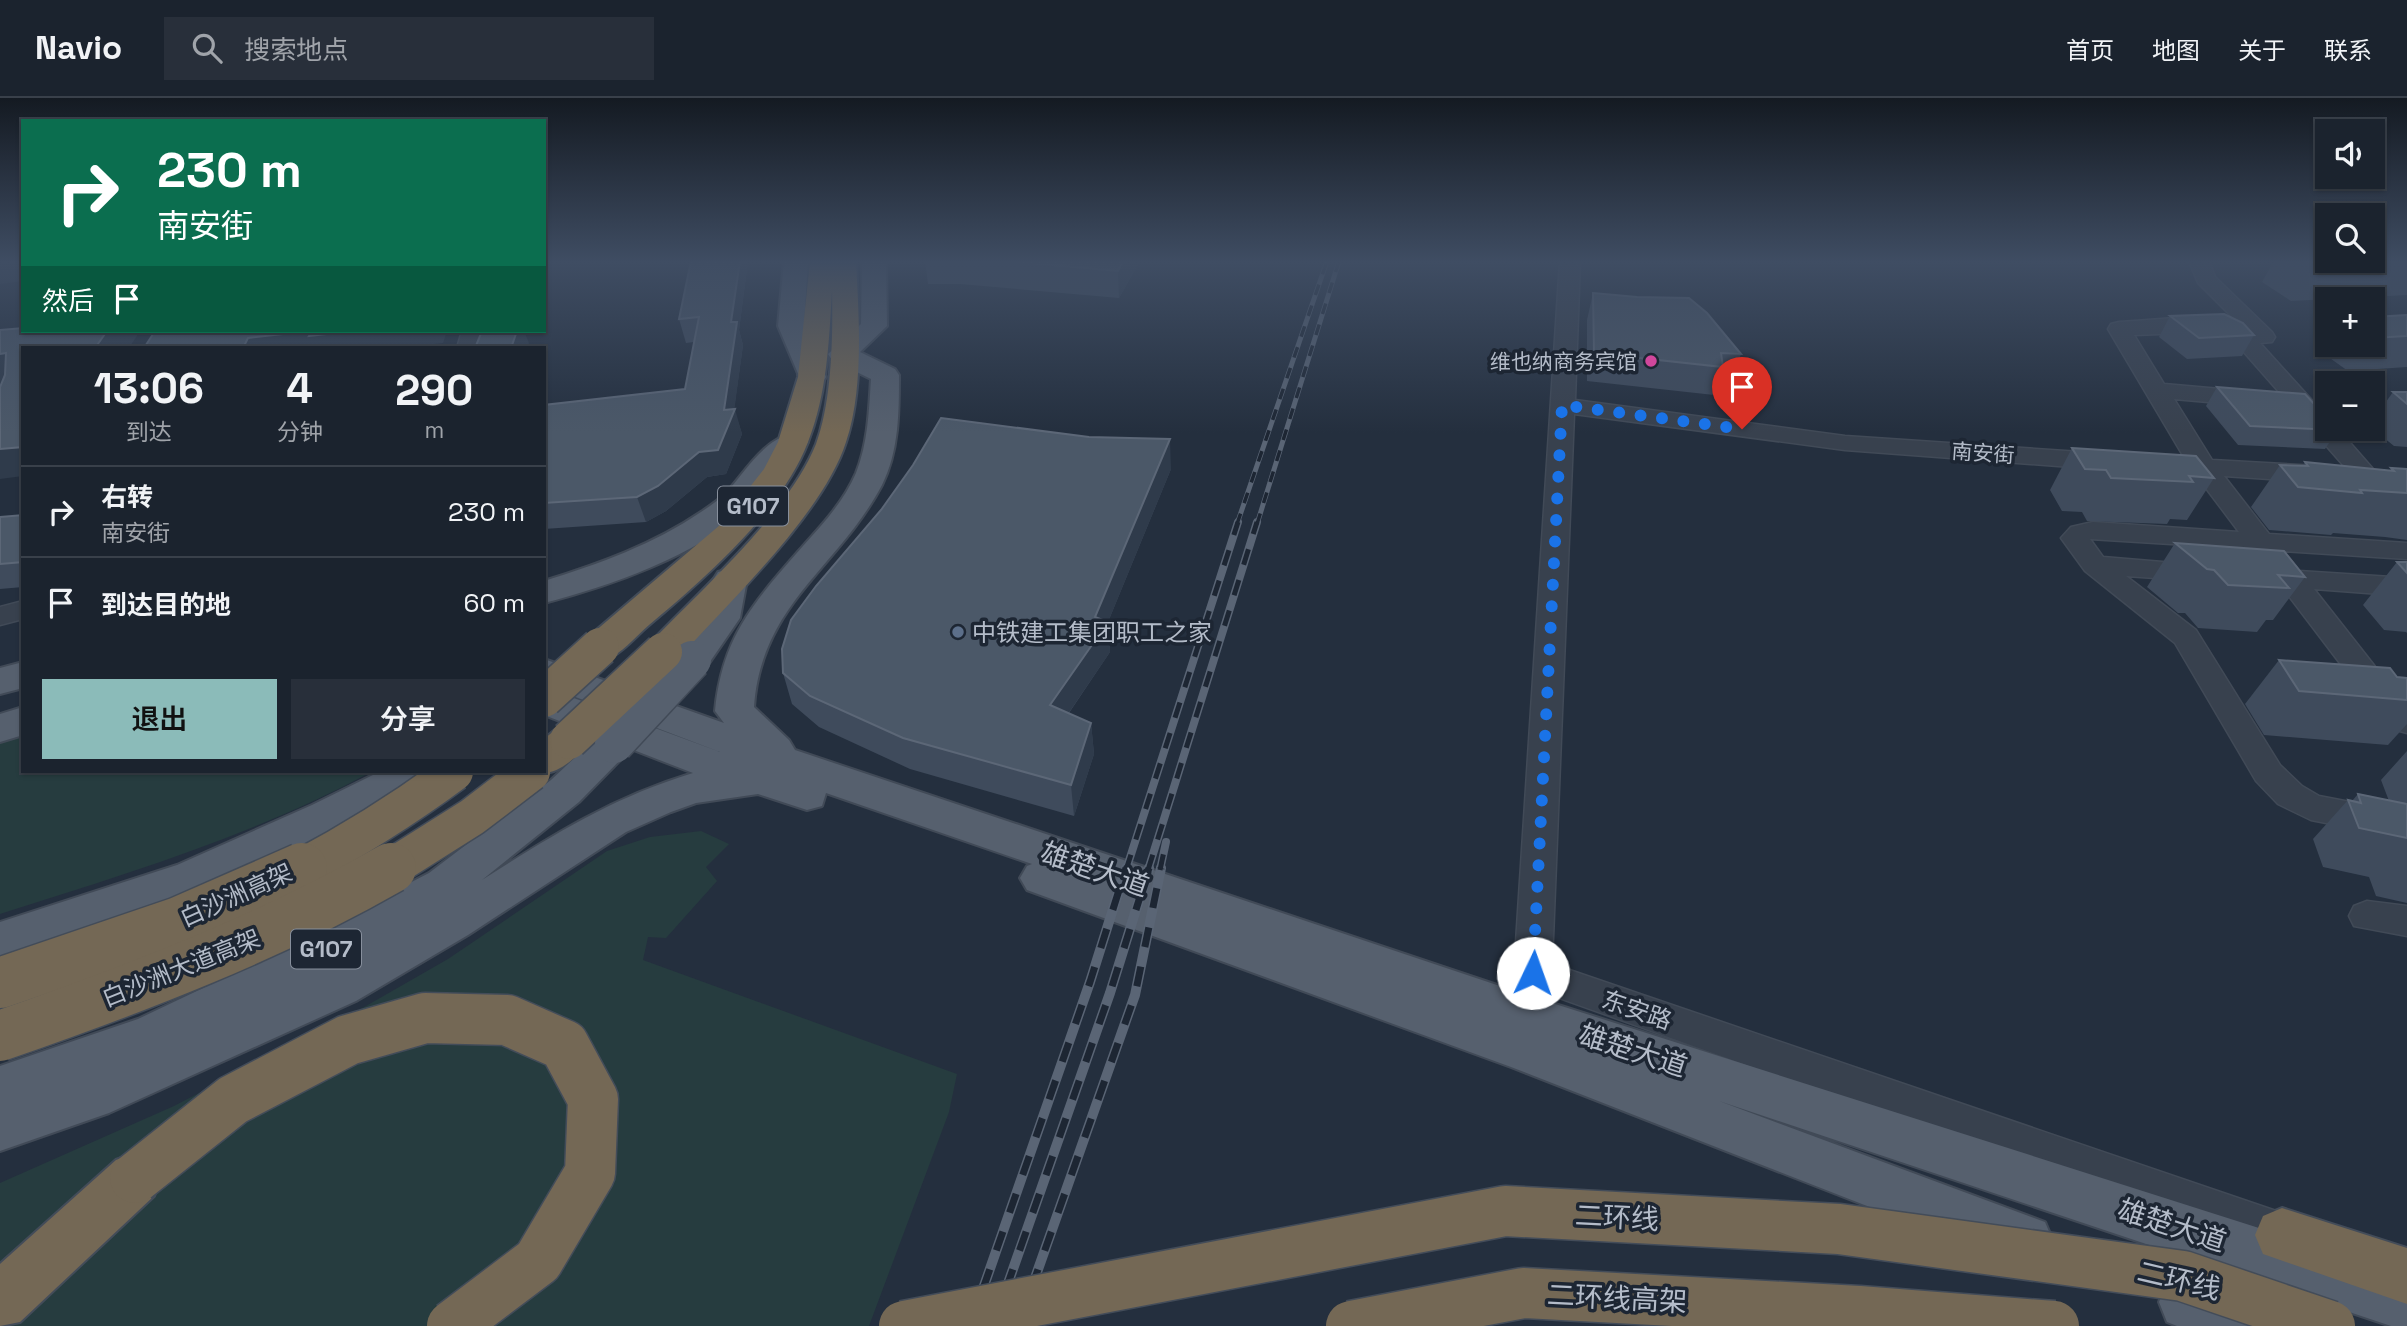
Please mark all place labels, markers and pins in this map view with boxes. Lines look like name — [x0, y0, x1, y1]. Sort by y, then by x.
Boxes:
place label: 维也纳商务宾馆 — [1490, 348, 1637, 375]
marker: 维也纳商务宾馆 — [1643, 353, 1659, 369]
pin — [1712, 357, 1772, 429]
place label: 中铁建工集团职工之家 — [972, 617, 1212, 648]
marker: 中铁建工集团职工之家 — [950, 624, 966, 640]

